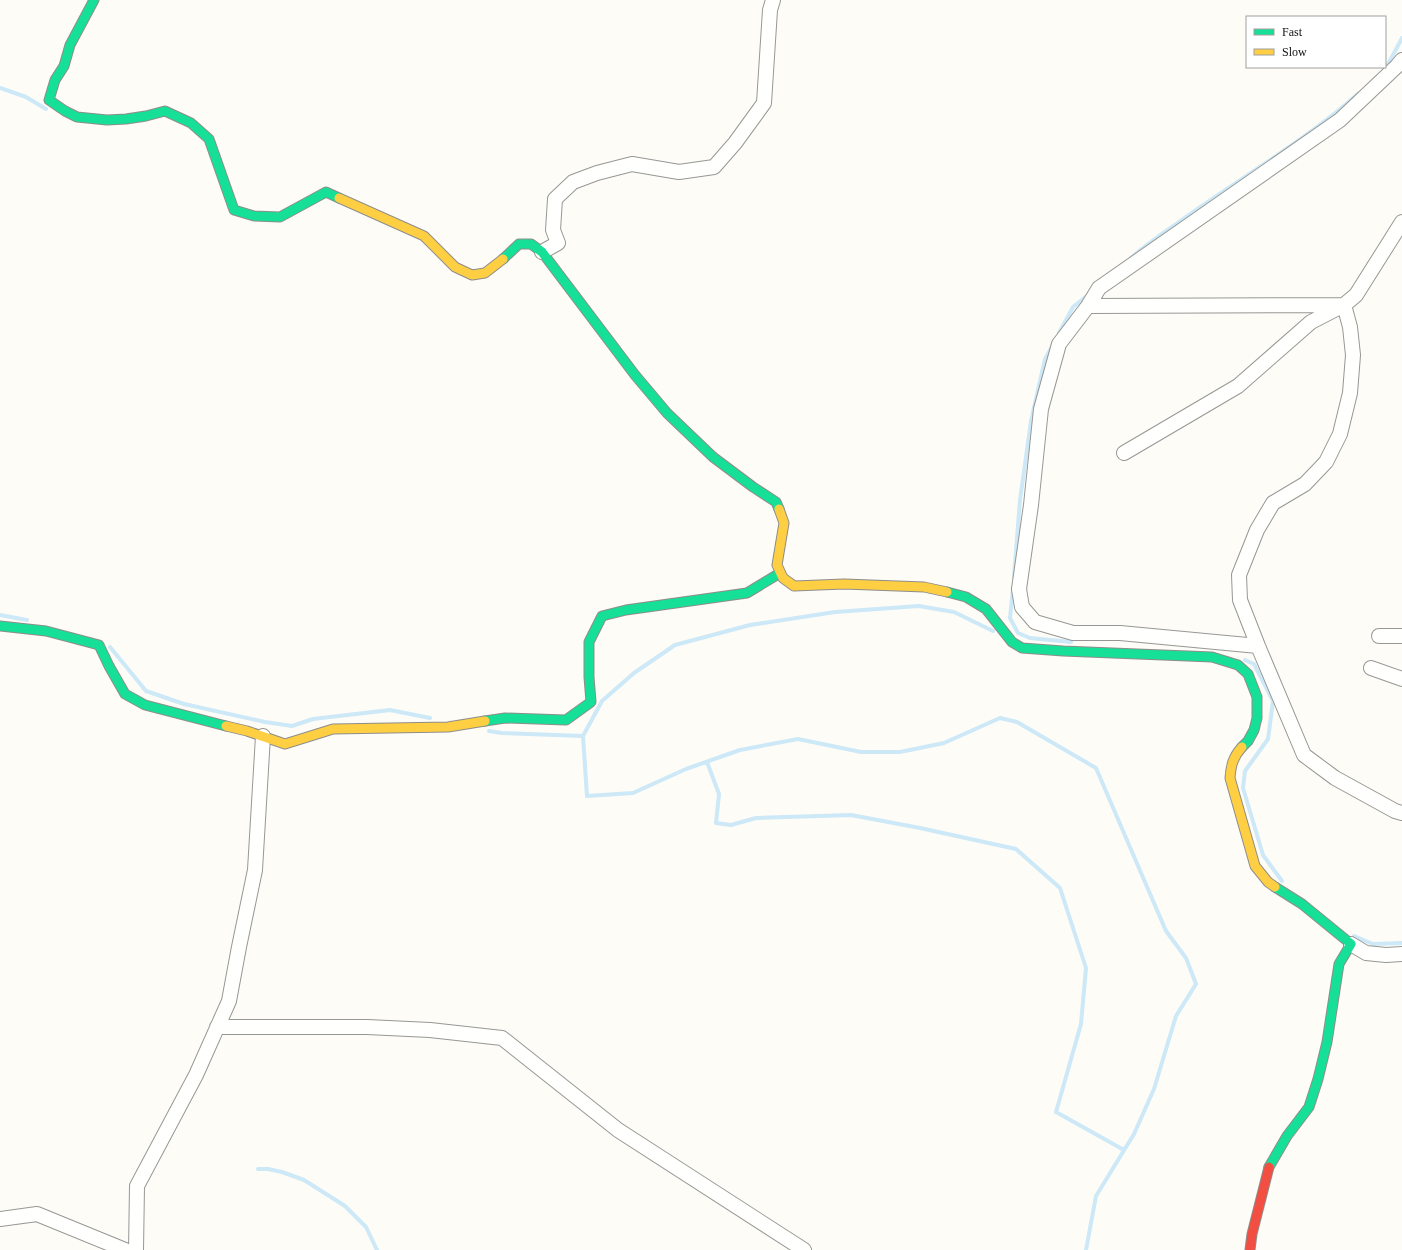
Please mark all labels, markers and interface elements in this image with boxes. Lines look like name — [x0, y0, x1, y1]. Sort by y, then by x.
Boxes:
legend — [1246, 16, 1386, 68]
text: Fast — [1282, 25, 1303, 39]
text: Slow — [1282, 45, 1307, 59]

